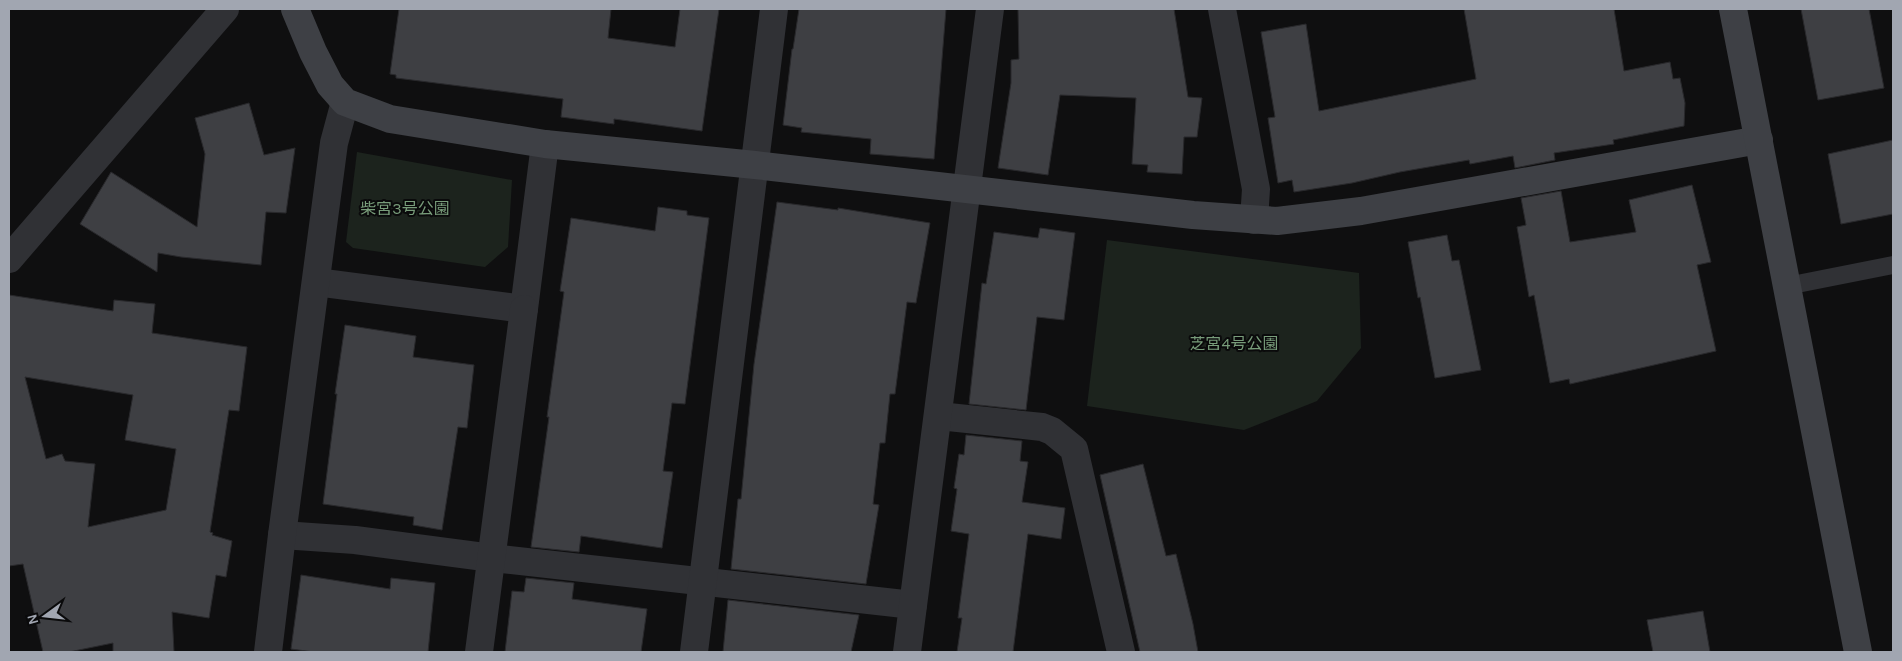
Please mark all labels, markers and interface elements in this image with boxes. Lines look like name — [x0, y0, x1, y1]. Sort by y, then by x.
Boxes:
park label: 柴宮3号公園 — [360, 199, 450, 218]
park label: 芝宮4号公園 — [1190, 334, 1278, 353]
north arrow — [20, 591, 70, 641]
text: N — [23, 612, 42, 626]

